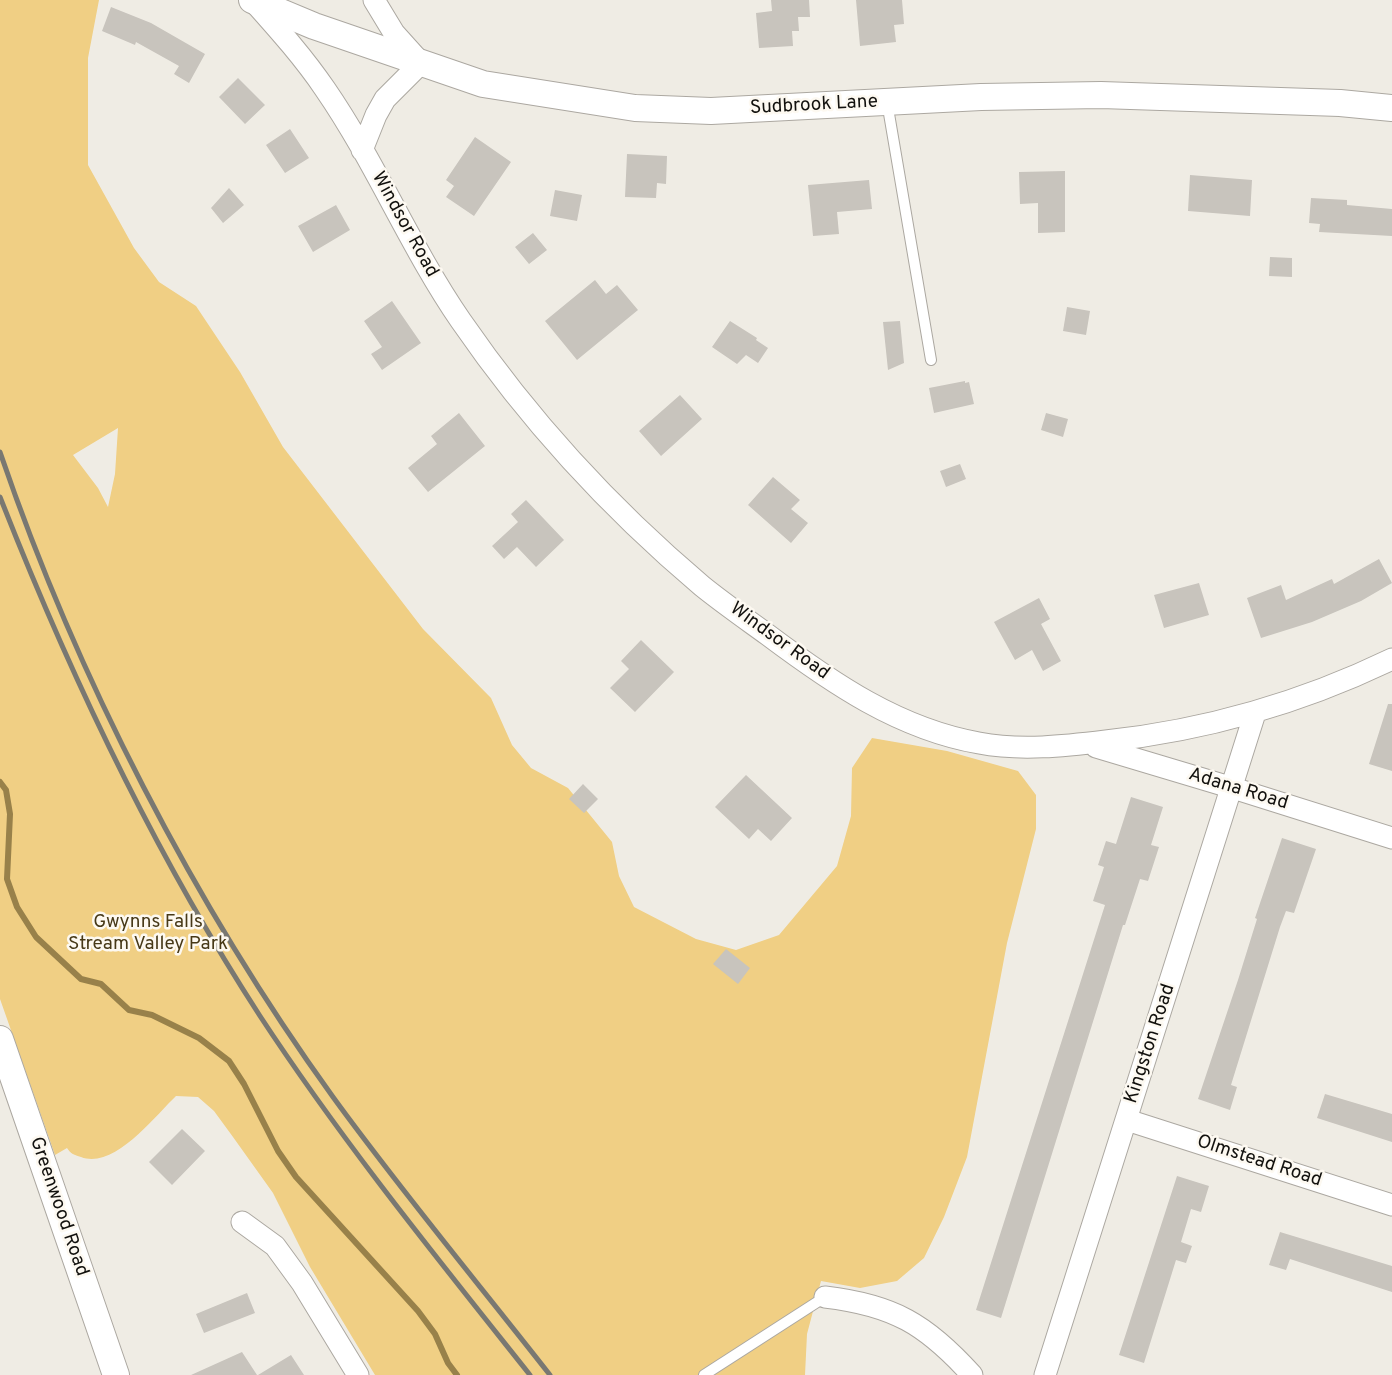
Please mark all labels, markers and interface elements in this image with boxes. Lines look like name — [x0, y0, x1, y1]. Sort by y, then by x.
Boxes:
street label: Sudbrook Lane — [749, 91, 879, 121]
street label: Windsor Road — [366, 168, 442, 282]
street label: Windsor Road — [725, 598, 833, 686]
street label: Adana Road — [1185, 764, 1291, 816]
park label: Gwynns Falls Stream Valley Park — [68, 912, 228, 956]
street label: Kingston Road — [1121, 981, 1181, 1107]
street label: Olmstead Road — [1194, 1131, 1324, 1193]
street label: Greenwood Road — [23, 1134, 93, 1280]

